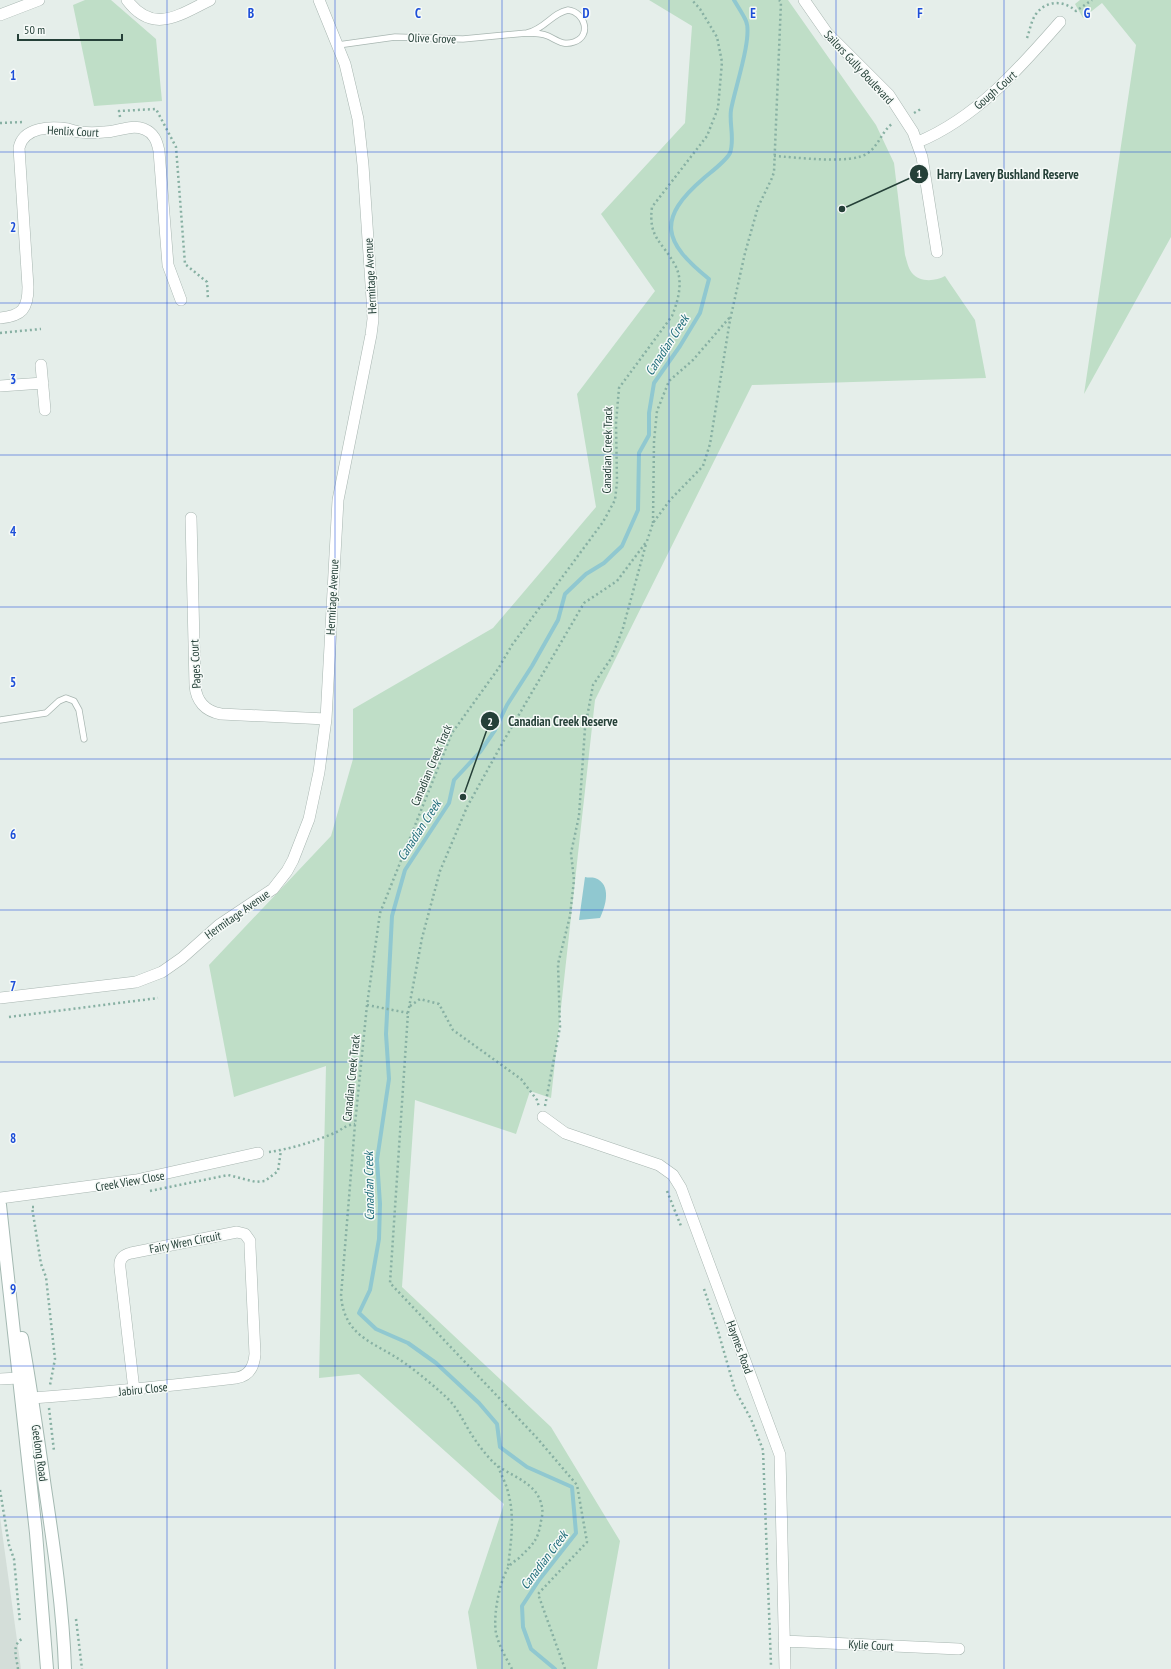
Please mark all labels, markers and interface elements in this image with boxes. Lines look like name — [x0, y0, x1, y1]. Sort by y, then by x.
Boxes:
text: B — [248, 5, 254, 22]
text: C — [415, 5, 421, 22]
text: D — [583, 5, 590, 22]
text: E — [750, 5, 756, 22]
text: F — [917, 5, 923, 22]
text: G — [1084, 5, 1091, 22]
scale bar — [18, 16, 122, 42]
text: 50 m — [24, 22, 45, 37]
street label: Sailors Gully Boulevard — [821, 27, 897, 107]
street label: Olive Grove — [408, 30, 456, 46]
text: 1 — [10, 67, 16, 84]
street label: Gough Court — [971, 67, 1020, 113]
street label: Henlix Court — [47, 122, 100, 140]
callout: Harry Lavery Bushland Reserve — [909, 162, 1087, 187]
text: 1 — [916, 166, 922, 181]
text: Harry Lavery Bushland Reserve — [937, 166, 1079, 183]
text: 2 — [10, 219, 16, 236]
street label: Hermitage Avenue — [361, 238, 379, 314]
water label: Canadian Creek — [641, 310, 694, 379]
text: 3 — [10, 371, 16, 388]
street label: Canadian Creek Track — [599, 406, 615, 494]
text: 4 — [10, 523, 17, 540]
street label: Hermitage Avenue — [323, 559, 341, 635]
street label: Pages Court — [186, 638, 204, 689]
text: 5 — [10, 674, 16, 691]
callout: Canadian Creek Reserve — [480, 709, 626, 734]
text: Canadian Creek Reserve — [508, 713, 618, 730]
text: 2 — [487, 714, 493, 729]
street label: Canadian Creek Track — [407, 722, 455, 808]
water label: Canadian Creek — [393, 795, 446, 864]
text: 6 — [10, 826, 16, 843]
street label: Hermitage Avenue — [202, 886, 272, 942]
text: 7 — [10, 978, 16, 995]
street label: Canadian Creek Track — [339, 1034, 363, 1122]
text: 8 — [10, 1130, 16, 1147]
water label: Canadian Creek — [360, 1149, 378, 1221]
street label: Creek View Close — [94, 1168, 166, 1194]
street label: Fairy Wren Circuit — [148, 1228, 223, 1256]
text: 9 — [10, 1281, 16, 1298]
street label: Haymes Road — [723, 1318, 757, 1376]
street label: Jabiru Close — [117, 1379, 168, 1399]
street label: Geelong Road — [29, 1424, 51, 1482]
water label: Canadian Creek — [516, 1526, 573, 1593]
street label: Kylie Court — [848, 1636, 895, 1654]

